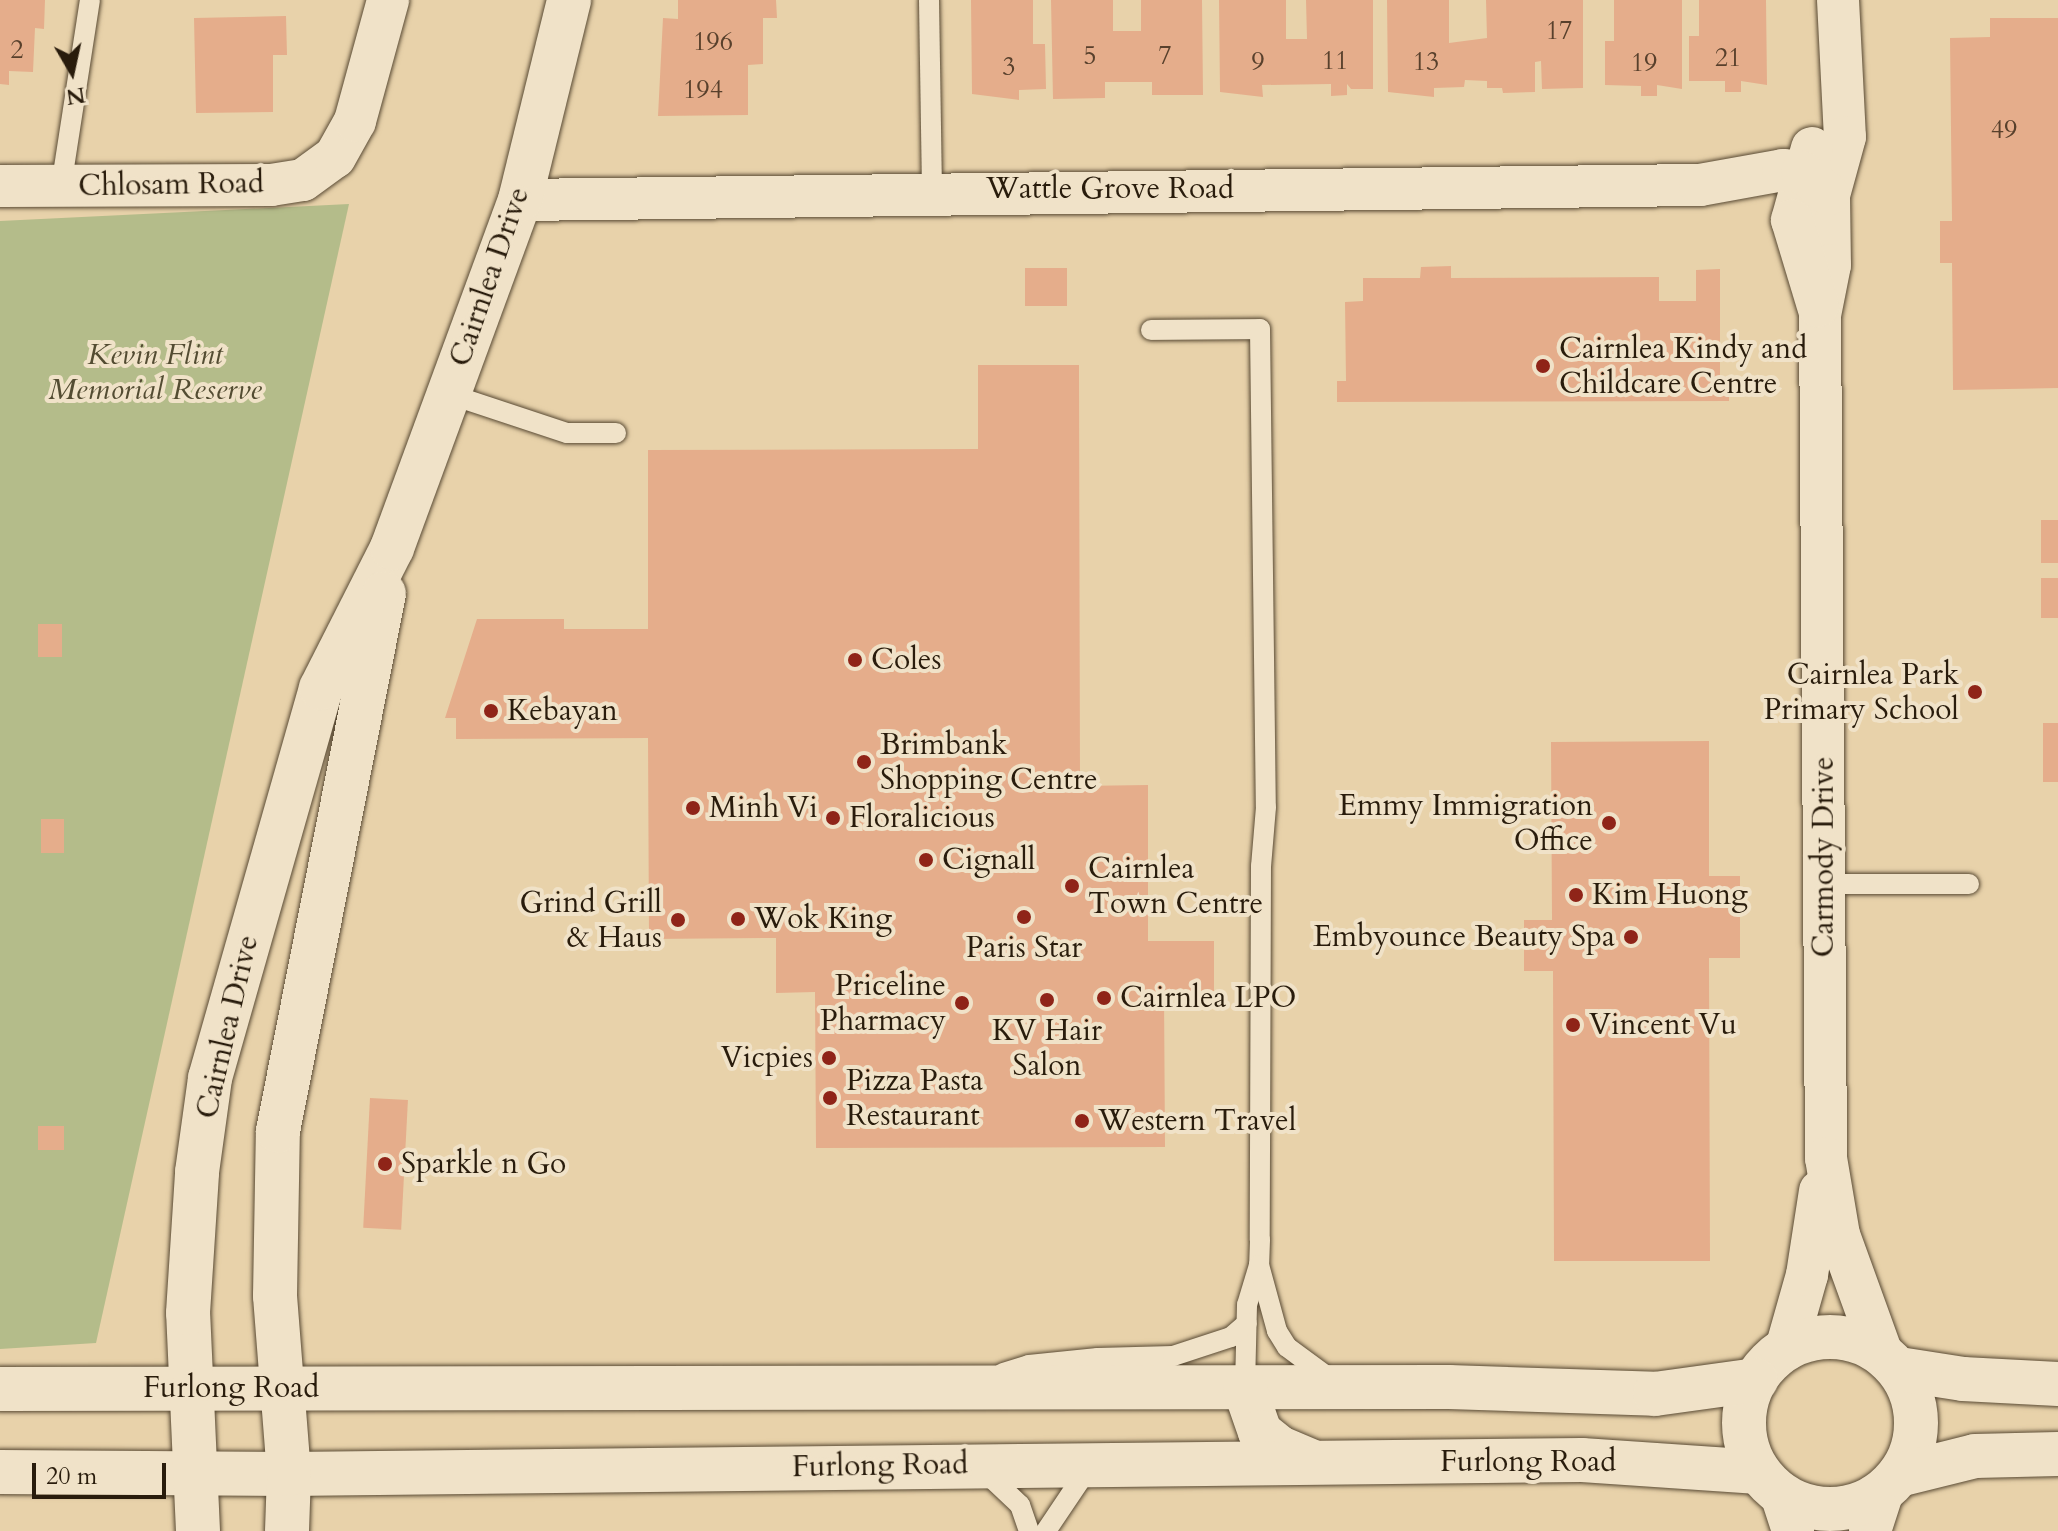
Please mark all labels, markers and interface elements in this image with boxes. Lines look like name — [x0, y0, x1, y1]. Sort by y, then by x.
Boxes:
house number: 17 — [1546, 15, 1572, 47]
house number: 196 — [693, 26, 733, 58]
north arrow — [32, 32, 112, 112]
house number: 2 — [10, 34, 24, 66]
house number: 5 — [1083, 40, 1097, 72]
house number: 7 — [1158, 40, 1172, 72]
house number: 21 — [1715, 42, 1741, 74]
house number: 11 — [1322, 45, 1348, 77]
house number: 9 — [1251, 46, 1265, 78]
house number: 13 — [1413, 46, 1439, 78]
house number: 19 — [1631, 47, 1657, 79]
house number: 3 — [1002, 51, 1016, 83]
house number: 194 — [683, 74, 723, 106]
text: N — [64, 79, 88, 112]
house number: 49 — [1991, 114, 2017, 146]
street label: Chlosam Road — [78, 165, 264, 205]
street label: Wattle Grove Road — [986, 171, 1234, 207]
street label: Cairnlea Drive — [443, 183, 537, 371]
place label: Cairnlea Kindy and Childcare Centre — [1559, 331, 1807, 402]
park label: Kevin Flint Memorial Reserve — [48, 337, 262, 408]
marker: Cairnlea Kindy and Childcare Centre — [1534, 357, 1552, 375]
place label: Coles — [871, 642, 941, 678]
marker: Coles — [846, 651, 864, 669]
place label: Cairnlea Park Primary School — [1763, 657, 1959, 728]
marker: Cairnlea Park Primary School — [1966, 683, 1984, 701]
place label: Kebayan — [507, 693, 618, 729]
marker: Kebayan — [482, 702, 500, 720]
place label: Brimbank Shopping Centre — [880, 727, 1098, 798]
marker: Brimbank Shopping Centre — [855, 753, 873, 771]
street label: Carmody Drive — [1806, 757, 1842, 957]
place label: Emmy Immigration Office — [1339, 788, 1593, 858]
place label: Minh Vi — [709, 790, 818, 826]
marker: Minh Vi — [684, 799, 702, 817]
place label: Floralicious — [849, 800, 995, 836]
marker: Floralicious — [824, 809, 842, 827]
marker: Emmy Immigration Office — [1600, 814, 1618, 832]
place label: Cignall — [942, 842, 1035, 878]
marker: Cignall — [917, 851, 935, 869]
place label: Cairnlea Town Centre — [1088, 851, 1263, 922]
marker: Cairnlea Town Centre — [1063, 877, 1081, 895]
place label: Kim Huong — [1592, 877, 1748, 913]
place label: Grind Grill & Haus — [519, 885, 662, 956]
marker: Kim Huong — [1567, 886, 1585, 904]
place label: Wok King — [754, 901, 892, 937]
marker: Paris Star — [1015, 908, 1033, 926]
marker: Wok King — [729, 910, 747, 928]
marker: Grind Grill & Haus — [669, 911, 687, 929]
place label: Embyounce Beauty Spa — [1313, 919, 1615, 955]
marker: Embyounce Beauty Spa — [1622, 928, 1640, 946]
place label: Paris Star — [966, 930, 1082, 966]
street label: Cairnlea Drive — [189, 932, 267, 1122]
place label: Priceline Pharmacy — [820, 968, 946, 1038]
place label: Cairnlea LPO — [1120, 980, 1296, 1016]
marker: Cairnlea LPO — [1095, 989, 1113, 1007]
marker: KV Hair Salon — [1038, 991, 1056, 1009]
marker: Priceline Pharmacy — [953, 994, 971, 1012]
place label: Vincent Vu — [1589, 1007, 1737, 1043]
place label: KV Hair Salon — [992, 1013, 1102, 1084]
marker: Vincent Vu — [1564, 1016, 1582, 1034]
place label: Vicpies — [721, 1040, 813, 1076]
marker: Vicpies — [820, 1049, 838, 1067]
place label: Pizza Pasta Restaurant — [846, 1063, 983, 1134]
marker: Pizza Pasta Restaurant — [821, 1089, 839, 1107]
place label: Western Travel — [1098, 1103, 1296, 1139]
marker: Western Travel — [1073, 1112, 1091, 1130]
place label: Sparkle n Go — [401, 1146, 566, 1182]
marker: Sparkle n Go — [376, 1155, 394, 1173]
street label: Furlong Road — [143, 1370, 319, 1406]
street label: Furlong Road — [1440, 1444, 1616, 1480]
street label: Furlong Road — [792, 1446, 968, 1486]
scale bar — [36, 1447, 170, 1497]
text: 20 m — [46, 1460, 97, 1493]

